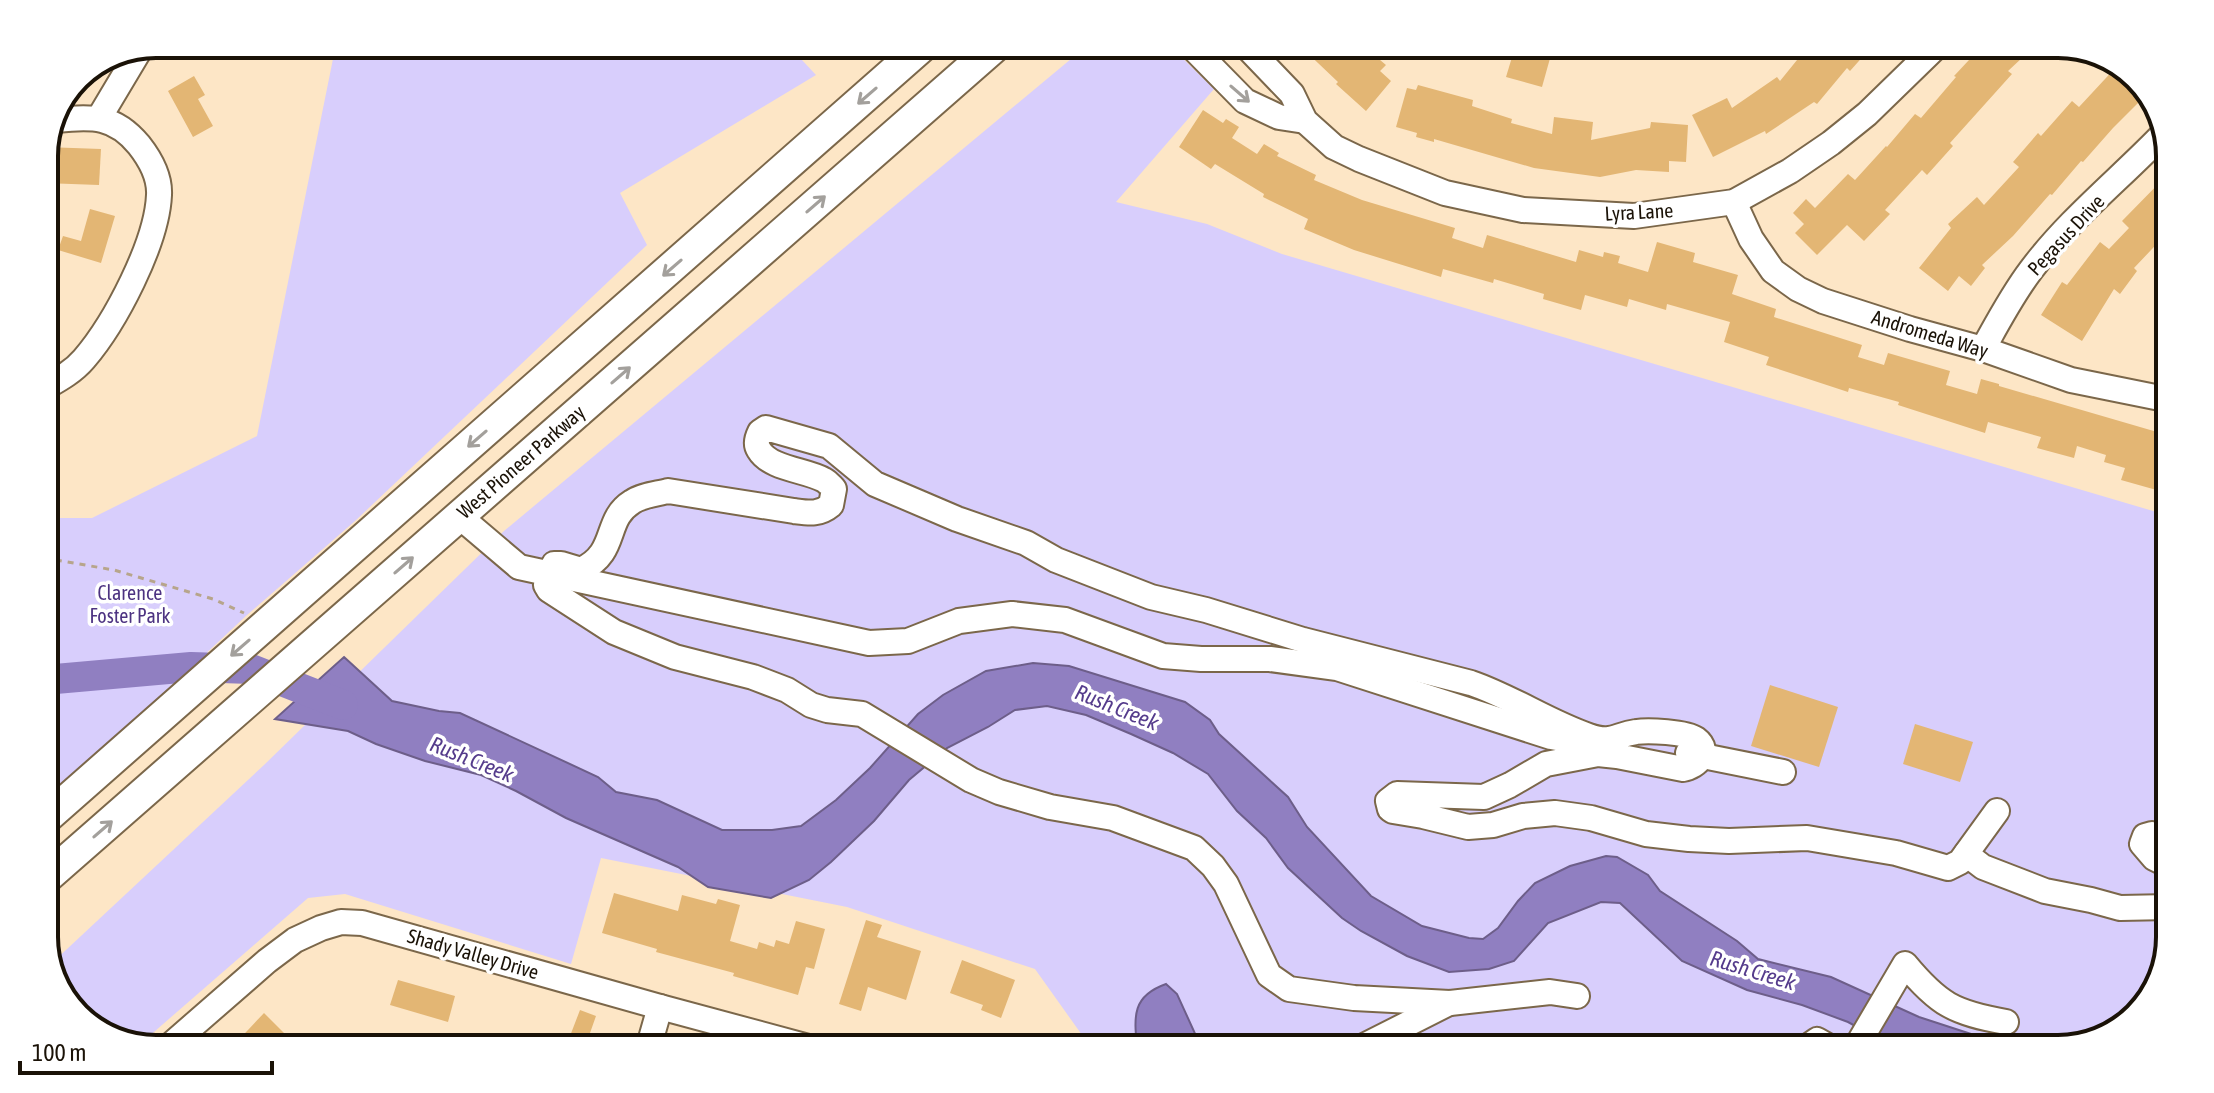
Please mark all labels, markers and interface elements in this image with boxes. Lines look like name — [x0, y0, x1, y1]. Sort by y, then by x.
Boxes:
one-way arrow — [1229, 85, 1249, 103]
one-way arrow — [857, 86, 877, 104]
street label: Pegasus Drive — [2023, 190, 2109, 280]
one-way arrow — [806, 195, 826, 213]
street label: Lyra Lane — [1604, 198, 1674, 225]
one-way arrow — [662, 258, 682, 276]
street label: Andromeda Way — [1869, 305, 1991, 362]
one-way arrow — [610, 367, 630, 385]
street label: West Pioneer Parkway — [452, 400, 589, 523]
one-way arrow — [467, 430, 487, 448]
one-way arrow — [393, 556, 413, 574]
park label: Clarence Foster Park — [90, 581, 171, 627]
one-way arrow — [230, 639, 250, 657]
water label: Rush Creek — [1071, 678, 1163, 736]
water label: Rush Creek — [426, 730, 518, 788]
one-way arrow — [92, 820, 112, 838]
street label: Shady Valley Drive — [405, 924, 541, 983]
water label: Rush Creek — [1707, 945, 1799, 995]
scale bar — [20, 1025, 272, 1075]
text: 100 m — [32, 1039, 86, 1066]

